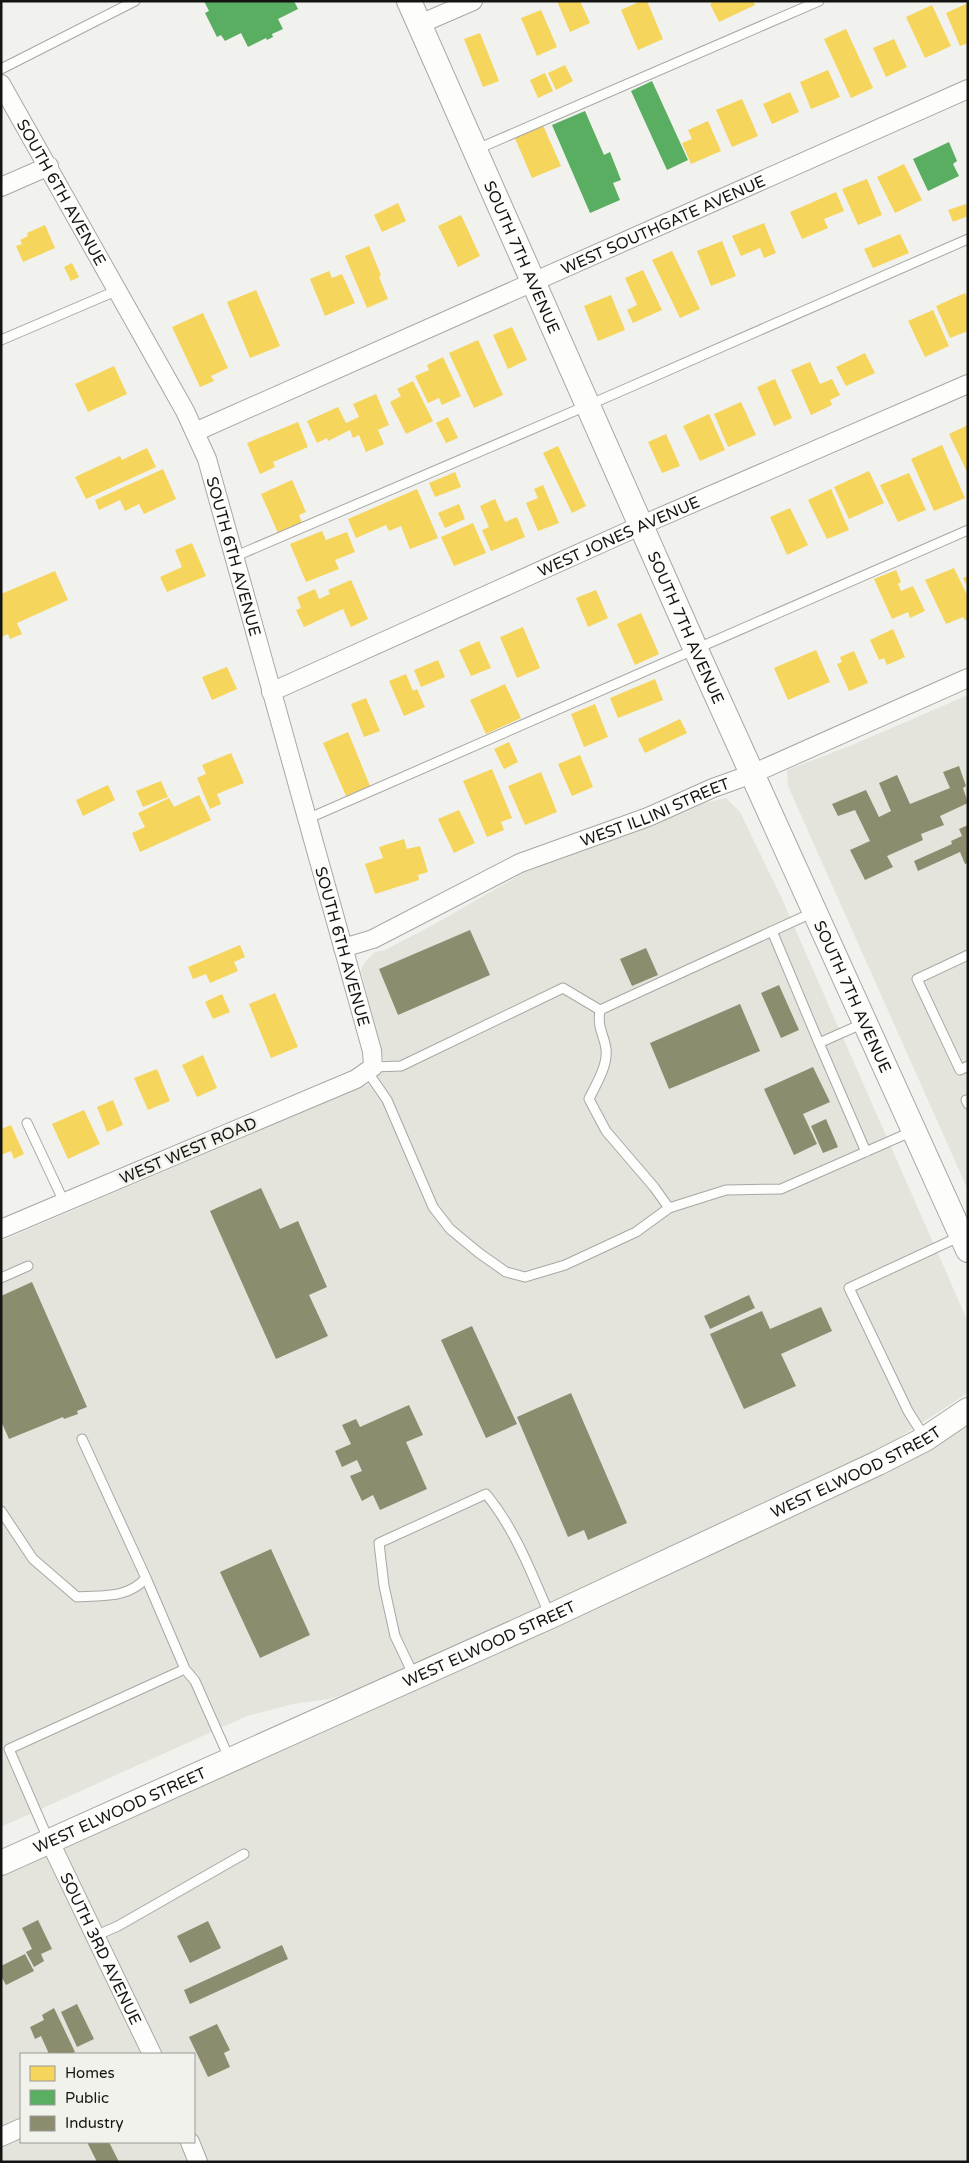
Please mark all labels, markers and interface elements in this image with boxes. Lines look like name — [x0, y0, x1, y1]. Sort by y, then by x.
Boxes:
street label: SOUTH 6TH AVENUE — [12, 116, 110, 269]
street label: WEST SOUTHGATE AVENUE — [558, 171, 769, 279]
street label: SOUTH 7TH AVENUE — [479, 178, 564, 337]
street label: SOUTH 6TH AVENUE — [201, 474, 265, 639]
street label: WEST JONES AVENUE — [535, 492, 703, 582]
street label: SOUTH 7TH AVENUE — [643, 548, 728, 707]
street label: WEST ILLINI STREET — [578, 774, 733, 852]
street label: SOUTH 6TH AVENUE — [310, 865, 374, 1029]
street label: SOUTH 7TH AVENUE — [809, 918, 895, 1076]
street label: WEST WEST ROAD — [117, 1113, 260, 1189]
street label: WEST ELWOOD STREET — [768, 1422, 945, 1523]
street label: WEST ELWOOD STREET — [400, 1597, 579, 1692]
street label: WEST ELWOOD STREET — [30, 1763, 210, 1858]
street label: SOUTH 3RD AVENUE — [55, 1869, 145, 2028]
legend — [20, 2053, 195, 2143]
text: Homes — [65, 2064, 115, 2082]
text: Public — [65, 2089, 109, 2107]
text: Industry — [65, 2114, 124, 2132]

